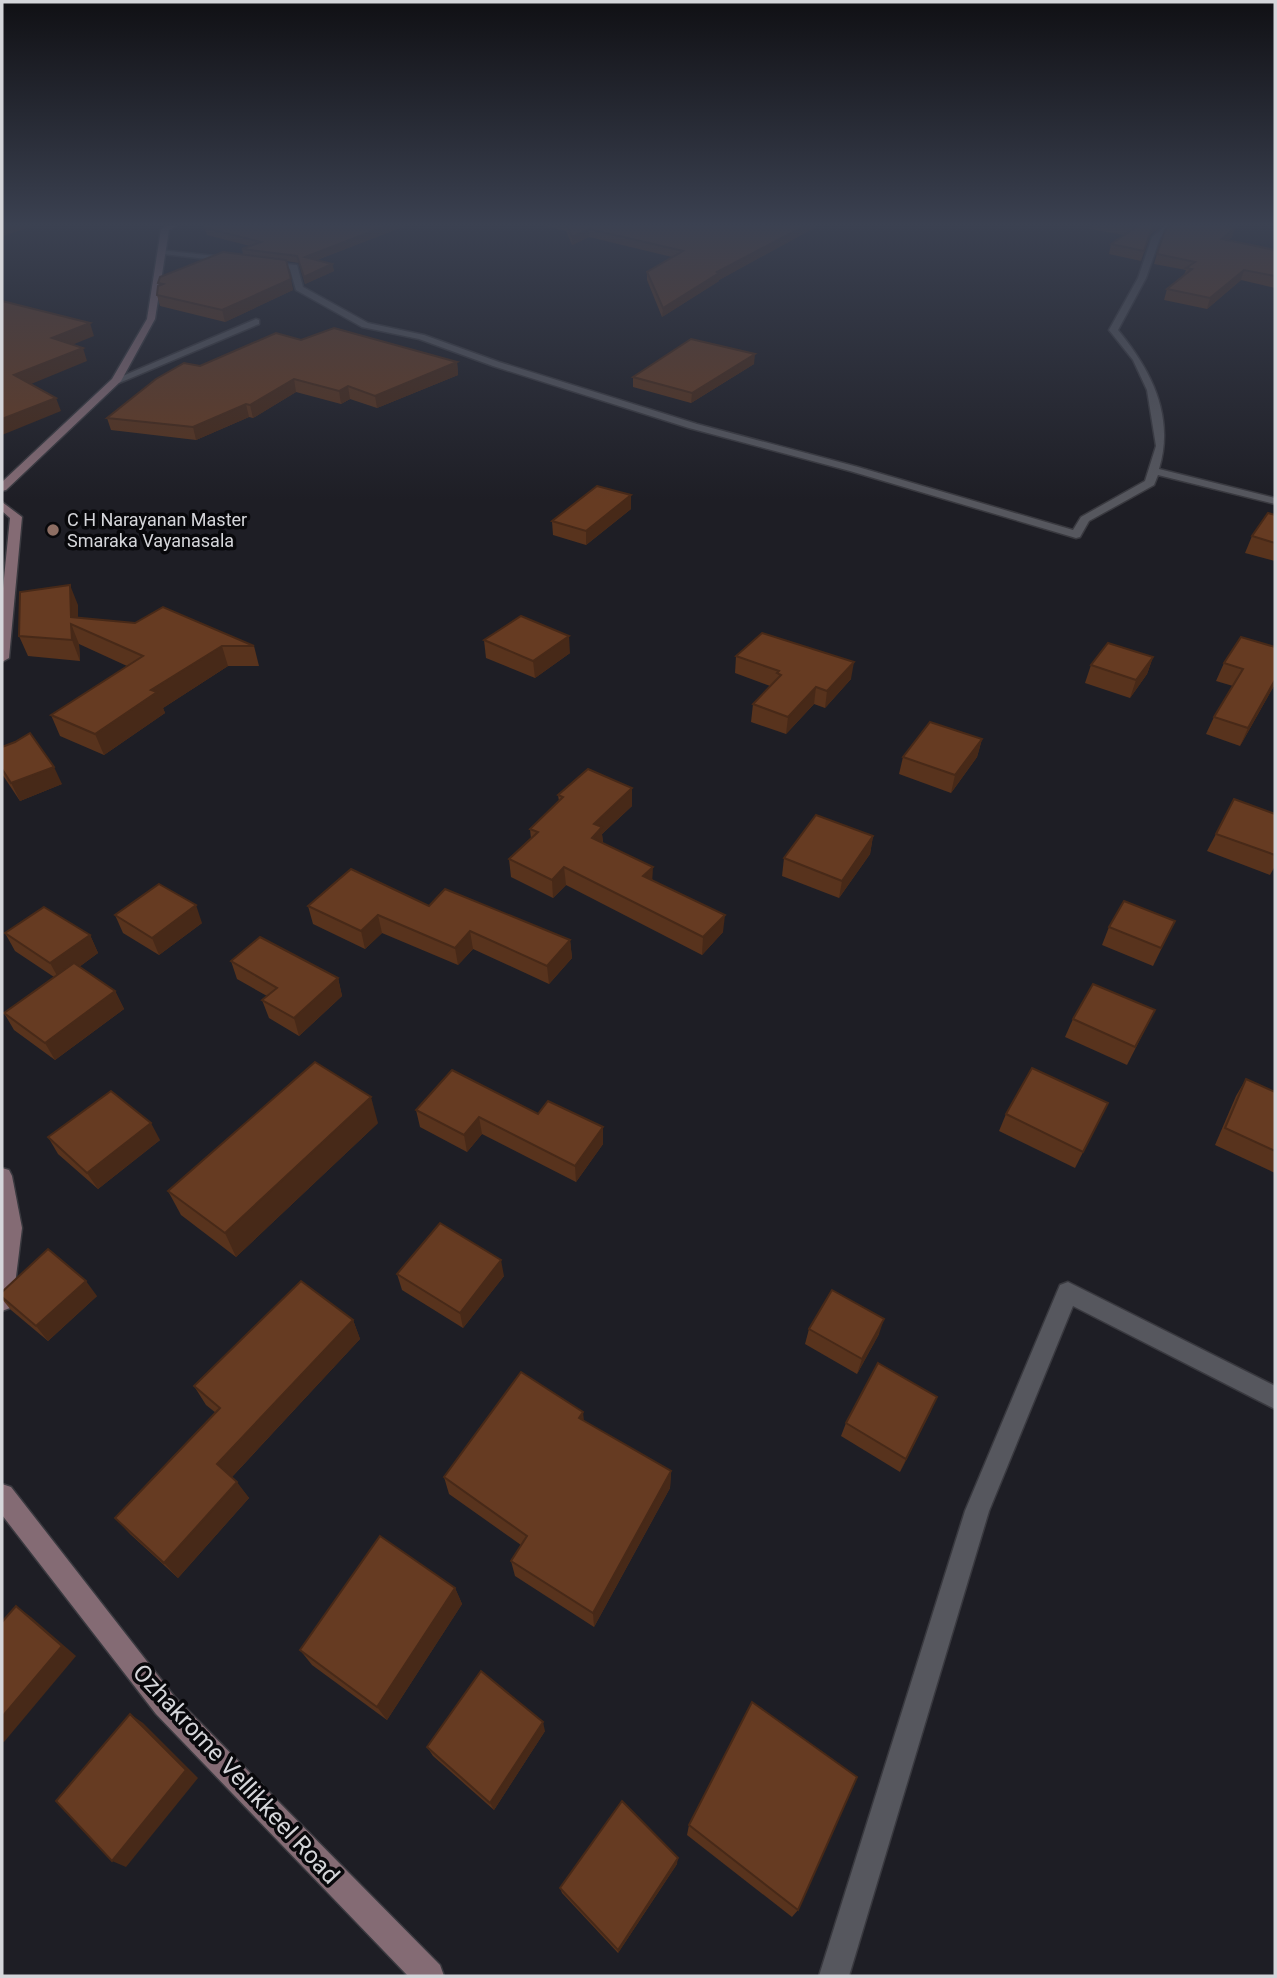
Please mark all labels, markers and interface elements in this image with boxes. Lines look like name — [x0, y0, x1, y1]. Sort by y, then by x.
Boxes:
place label: C H Narayanan Master Smaraka Vayanasala — [67, 509, 247, 551]
marker: C H Narayanan Master Smaraka Vayanasala — [45, 522, 61, 538]
street label: Ozhakrome Vellikkeel Road — [127, 1659, 345, 1889]

